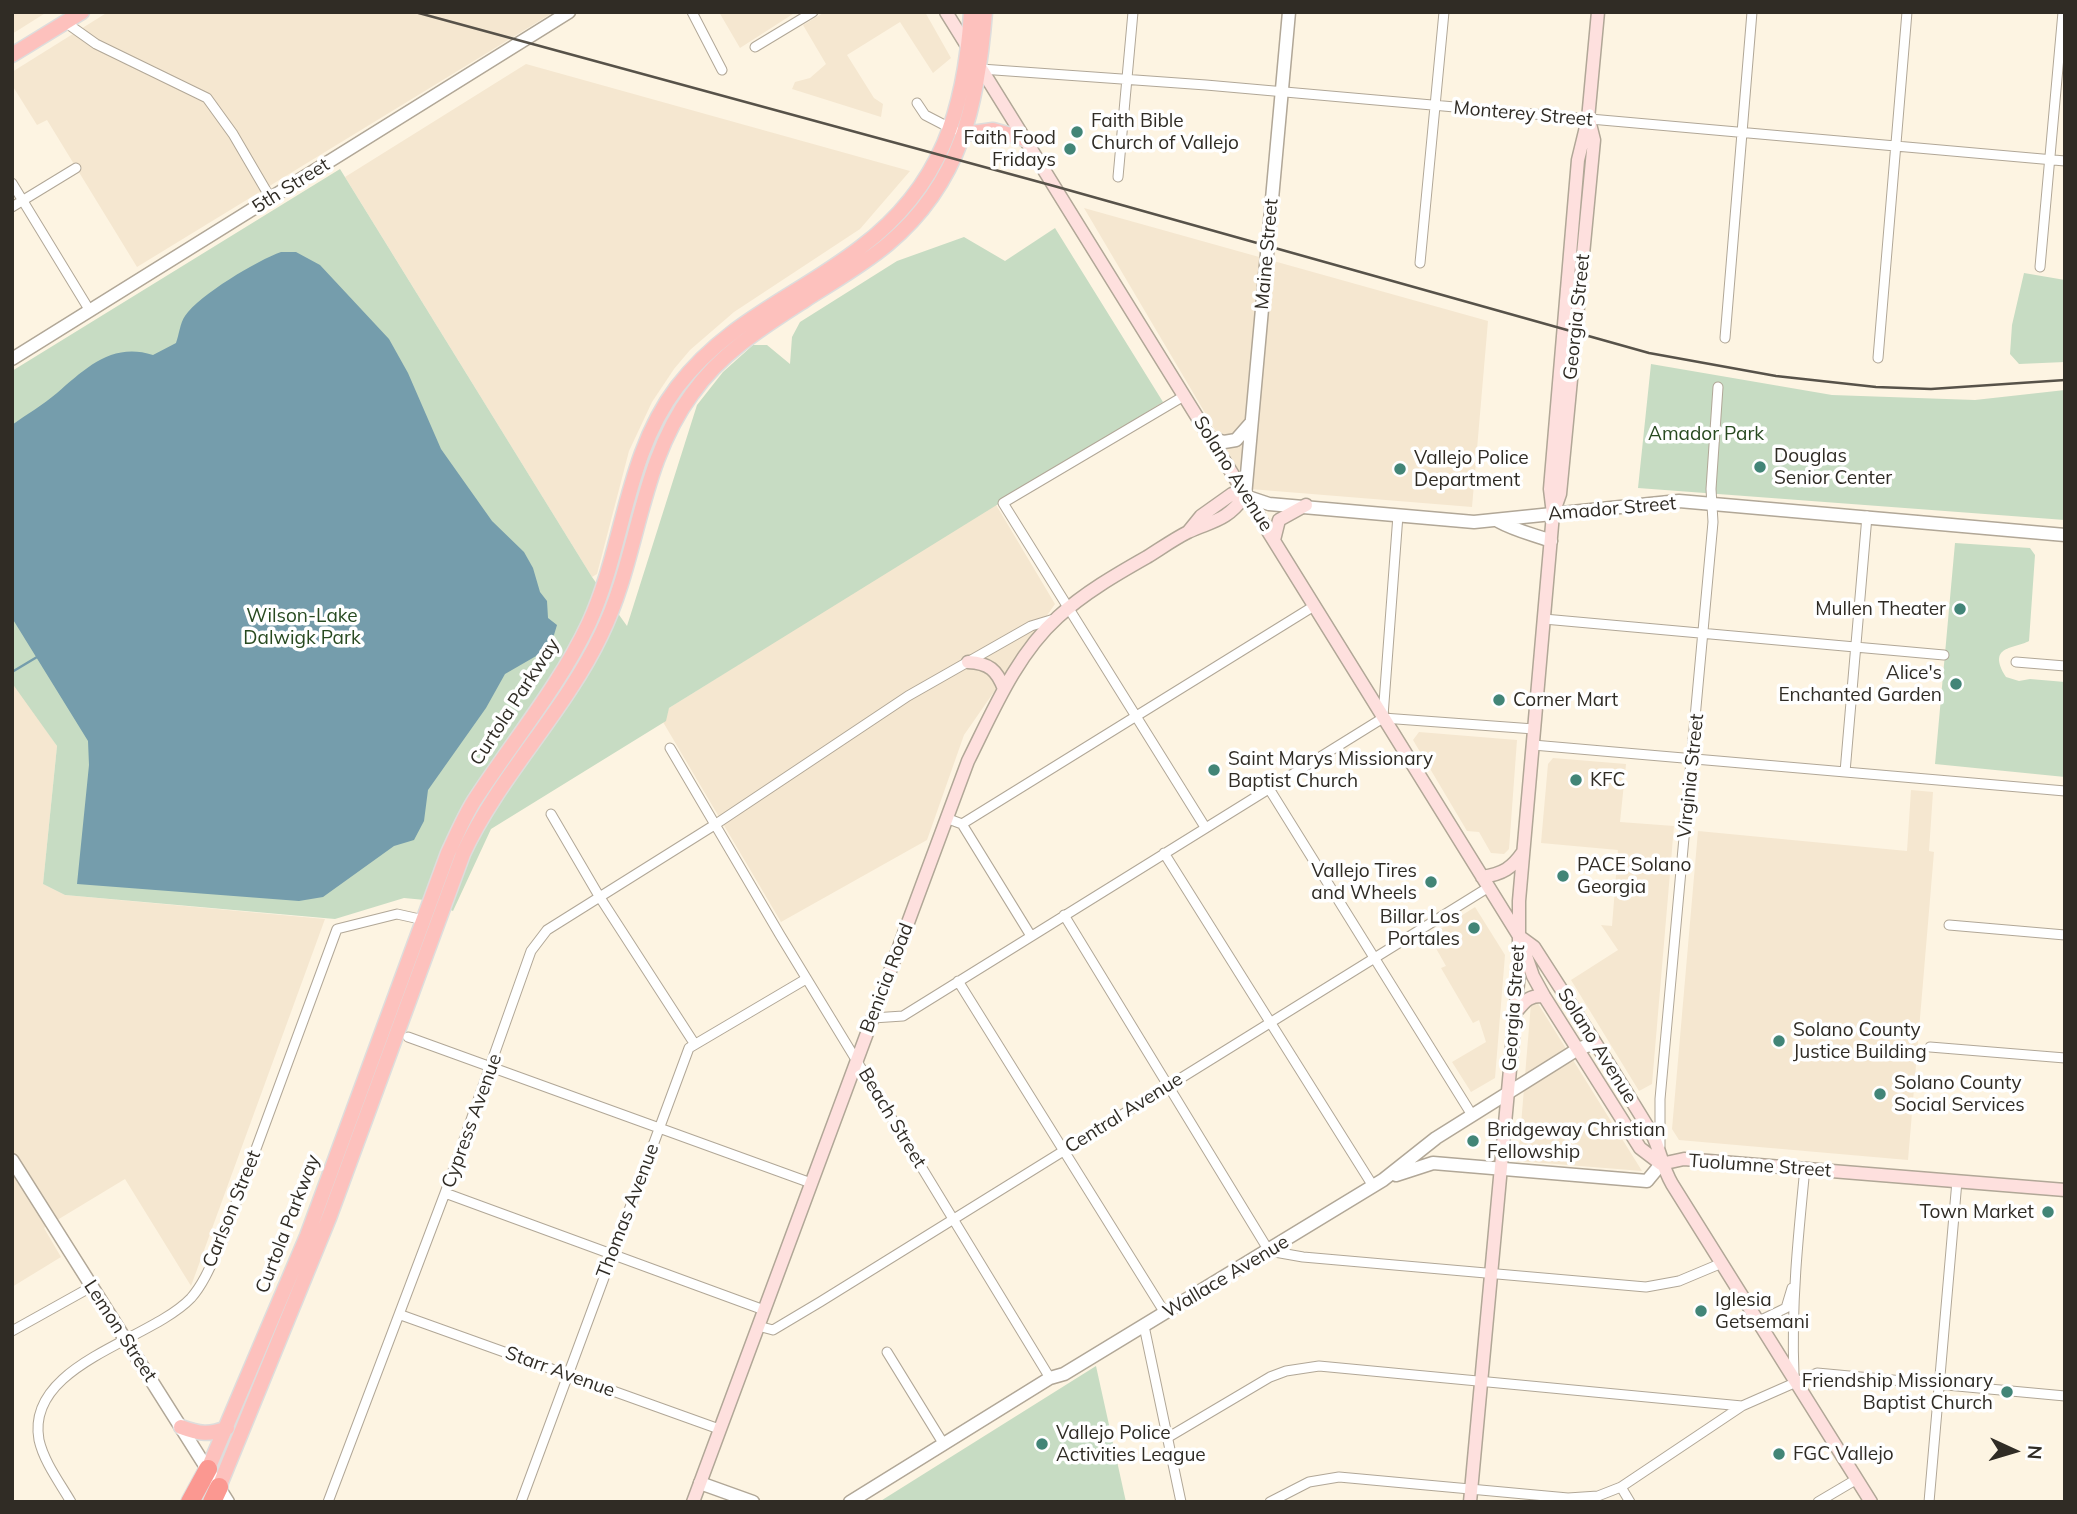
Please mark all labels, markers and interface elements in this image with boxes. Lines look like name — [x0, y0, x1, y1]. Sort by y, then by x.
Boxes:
street label: Monterey Street — [1452, 97, 1594, 131]
place label: Faith Bible Church of Vallejo — [1091, 110, 1239, 154]
marker: Faith Bible Church of Vallejo — [1069, 124, 1085, 140]
place label: Faith Food Fridays — [964, 127, 1056, 171]
marker: Faith Food Fridays — [1062, 141, 1078, 157]
street label: 5th Street — [248, 153, 334, 219]
street label: Maine Street — [1251, 198, 1283, 310]
street label: Georgia Street — [1559, 253, 1595, 381]
street label: Solano Avenue — [1188, 412, 1278, 536]
park label: Amador Park — [1648, 423, 1764, 445]
place label: Douglas Senior Center — [1774, 445, 1892, 489]
place label: Vallejo Police Department — [1414, 447, 1529, 491]
marker: Douglas Senior Center — [1752, 459, 1768, 475]
marker: Vallejo Police Department — [1392, 461, 1408, 477]
street label: Amador Street — [1547, 492, 1677, 526]
place label: Mullen Theater — [1815, 598, 1946, 620]
marker: Mullen Theater — [1952, 601, 1968, 617]
park label: Wilson-Lake Dalwigk Park — [243, 605, 361, 649]
street label: Curtola Parkway — [465, 634, 565, 770]
place label: Alice's Enchanted Garden — [1778, 662, 1942, 706]
marker: Alice's Enchanted Garden — [1948, 676, 1964, 692]
place label: Corner Mart — [1513, 689, 1618, 711]
marker: Corner Mart — [1491, 692, 1507, 708]
street label: Virginia Street — [1673, 713, 1709, 839]
place label: Saint Marys Missionary Baptist Church — [1228, 748, 1433, 792]
marker: Saint Marys Missionary Baptist Church — [1206, 762, 1222, 778]
place label: KFC — [1590, 769, 1625, 791]
marker: KFC — [1568, 772, 1584, 788]
place label: PACE Solano Georgia — [1577, 854, 1691, 898]
place label: Vallejo Tires and Wheels — [1311, 860, 1417, 904]
marker: PACE Solano Georgia — [1555, 868, 1571, 884]
marker: Vallejo Tires and Wheels — [1423, 874, 1439, 890]
place label: Billar Los Portales — [1380, 906, 1460, 950]
street label: Benicia Road — [856, 920, 918, 1036]
marker: Billar Los Portales — [1466, 920, 1482, 936]
street label: Georgia Street — [1498, 944, 1530, 1072]
street label: Solano Avenue — [1552, 984, 1642, 1108]
place label: Solano County Justice Building — [1793, 1019, 1927, 1063]
marker: Solano County Justice Building — [1771, 1033, 1787, 1049]
street label: Cypress Avenue — [437, 1051, 507, 1191]
street label: Beach Street — [853, 1064, 931, 1172]
street label: Central Avenue — [1061, 1068, 1187, 1158]
place label: Solano County Social Services — [1894, 1072, 2025, 1116]
marker: Solano County Social Services — [1872, 1086, 1888, 1102]
place label: Bridgeway Christian Fellowship — [1487, 1119, 1666, 1163]
marker: Bridgeway Christian Fellowship — [1465, 1133, 1481, 1149]
street label: Thomas Avenue — [592, 1141, 664, 1281]
street label: Carlson Street — [198, 1147, 266, 1271]
street label: Tuolumne Street — [1688, 1150, 1832, 1182]
street label: Curtola Parkway — [251, 1151, 325, 1297]
place label: Town Market — [1920, 1201, 2034, 1223]
marker: Town Market — [2040, 1204, 2056, 1220]
street label: Wallace Avenue — [1159, 1231, 1293, 1323]
street label: Lemon Street — [79, 1276, 161, 1386]
place label: Iglesia Getsemani — [1715, 1289, 1809, 1333]
marker: Iglesia Getsemani — [1693, 1303, 1709, 1319]
street label: Starr Avenue — [502, 1342, 618, 1402]
place label: Friendship Missionary Baptist Church — [1802, 1370, 1993, 1414]
marker: Friendship Missionary Baptist Church — [1999, 1384, 2015, 1400]
north arrow — [1979, 1416, 2049, 1486]
place label: Vallejo Police Activities League — [1056, 1422, 1206, 1466]
marker: Vallejo Police Activities League — [1034, 1436, 1050, 1452]
place label: FGC Vallejo — [1793, 1443, 1894, 1465]
text: N — [2022, 1444, 2047, 1460]
marker: FGC Vallejo — [1771, 1446, 1787, 1462]

